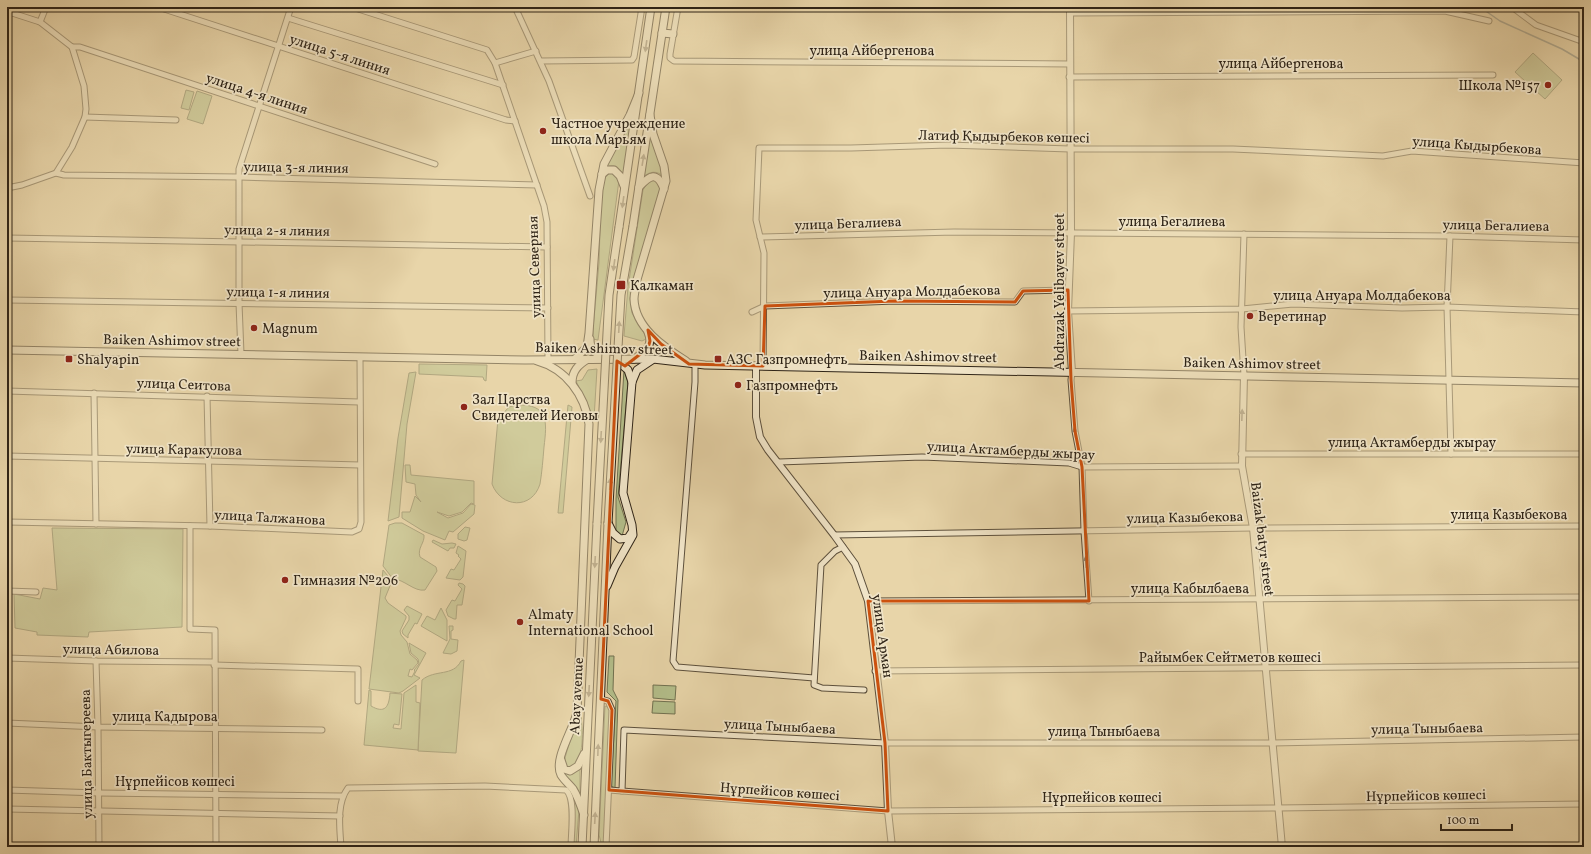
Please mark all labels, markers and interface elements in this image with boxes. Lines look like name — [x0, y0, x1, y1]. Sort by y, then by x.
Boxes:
street label: улица 5-я линия — [287, 30, 392, 81]
one-way arrow — [643, 40, 649, 52]
street label: улица Айбергенова — [810, 42, 934, 61]
street label: улица Айбергенова — [1219, 55, 1343, 74]
street label: улица 4-я линия — [203, 69, 310, 120]
place label: Школа №157 — [1458, 77, 1540, 96]
marker: Школа №157 — [1543, 80, 1553, 90]
place label: Частное учреждение школа Марьям — [551, 115, 686, 150]
marker: Частное учреждение школа Марьям — [538, 126, 548, 136]
street label: Латиф Қыдырбеков көшесі — [918, 127, 1090, 148]
street label: улица Кыдырбекова — [1411, 132, 1542, 161]
one-way arrow — [640, 154, 646, 166]
street label: улица 3-я линия — [243, 158, 349, 179]
one-way arrow — [620, 196, 626, 208]
street label: улица Бегалиева — [794, 213, 902, 236]
street label: Abdrazak Yelibayev street — [1051, 213, 1070, 371]
street label: улица Бегалиева — [1118, 213, 1226, 232]
street label: улица Северная — [524, 216, 547, 318]
street label: улица Бегалиева — [1442, 216, 1550, 237]
street label: улица 2-я линия — [224, 221, 330, 242]
one-way arrow — [611, 259, 617, 271]
place label: Калкаман — [630, 277, 694, 296]
marker: Калкаман — [615, 279, 627, 291]
street label: улица Ануара Молдабекова — [823, 281, 1001, 304]
street label: улица 1-я линия — [226, 283, 330, 304]
street label: улица Ануара Молдабекова — [1273, 287, 1451, 306]
place label: Веретинар — [1258, 308, 1327, 327]
marker: Веретинар — [1245, 311, 1255, 321]
place label: Magnum — [262, 320, 318, 339]
one-way arrow — [616, 321, 623, 333]
marker: Magnum — [249, 323, 259, 333]
street label: Baiken Ashimov street — [103, 331, 241, 352]
street label: Baiken Ashimov street — [535, 339, 673, 360]
street label: Baiken Ashimov street — [859, 347, 997, 368]
place label: Shalyapin — [77, 351, 139, 370]
place label: АЗС Газпромнефть — [726, 351, 848, 370]
marker: Shalyapin — [64, 354, 74, 364]
marker: АЗС Газпромнефть — [713, 354, 723, 364]
street label: Baiken Ashimov street — [1183, 354, 1321, 375]
street label: улица Сеитова — [136, 374, 232, 397]
place label: Газпромнефть — [746, 377, 838, 396]
marker: Газпромнефть — [733, 380, 743, 390]
place label: Зал Царства Свидетелей Иеговы — [472, 391, 598, 426]
marker: Зал Царства Свидетелей Иеговы — [459, 402, 469, 412]
one-way arrow — [1239, 409, 1246, 421]
one-way arrow — [1072, 427, 1078, 439]
one-way arrow — [598, 431, 605, 443]
street label: улица Актамберды жырау — [1328, 434, 1497, 453]
street label: улица Актамберды жырау — [926, 438, 1096, 465]
street label: улица Каракулова — [126, 440, 242, 461]
one-way arrow — [607, 478, 614, 490]
street label: Baizak batyr street — [1245, 481, 1278, 597]
street label: улица Талжанова — [214, 506, 326, 531]
street label: улица Казыбекова — [1451, 506, 1568, 525]
street label: улица Казыбекова — [1126, 508, 1244, 529]
one-way arrow — [591, 556, 598, 568]
one-way arrow — [1083, 556, 1090, 568]
place label: Гимназия №206 — [293, 572, 398, 591]
marker: Гимназия №206 — [280, 575, 290, 585]
street label: улица Кабылбаева — [1131, 580, 1249, 599]
street label: улица Арман — [866, 593, 897, 680]
place label: Almaty International School — [528, 606, 654, 641]
marker: Almaty International School — [515, 617, 525, 627]
street label: улица Абилова — [62, 640, 160, 661]
street label: Райымбек Сейтметов көшесі — [1139, 649, 1321, 668]
street label: Abay avenue — [566, 657, 589, 735]
one-way arrow — [586, 685, 593, 697]
street label: улица Бактыгереева — [77, 689, 98, 819]
street label: улица Кадырова — [112, 708, 218, 727]
street label: улица Тыныбаева — [723, 715, 837, 740]
street label: улица Тыныбаева — [1371, 719, 1483, 740]
street label: улица Тыныбаева — [1048, 723, 1160, 742]
one-way arrow — [595, 743, 601, 756]
street label: Нұрпейісов көшесі — [115, 773, 235, 792]
street label: Нұрпейісов көшесі — [719, 779, 840, 806]
street label: Нұрпейісов көшесі — [1366, 786, 1486, 807]
street label: Нұрпейісов көшесі — [1042, 789, 1162, 808]
scale bar — [1441, 806, 1512, 832]
one-way arrow — [592, 812, 599, 824]
text: 100 m — [1447, 813, 1480, 829]

